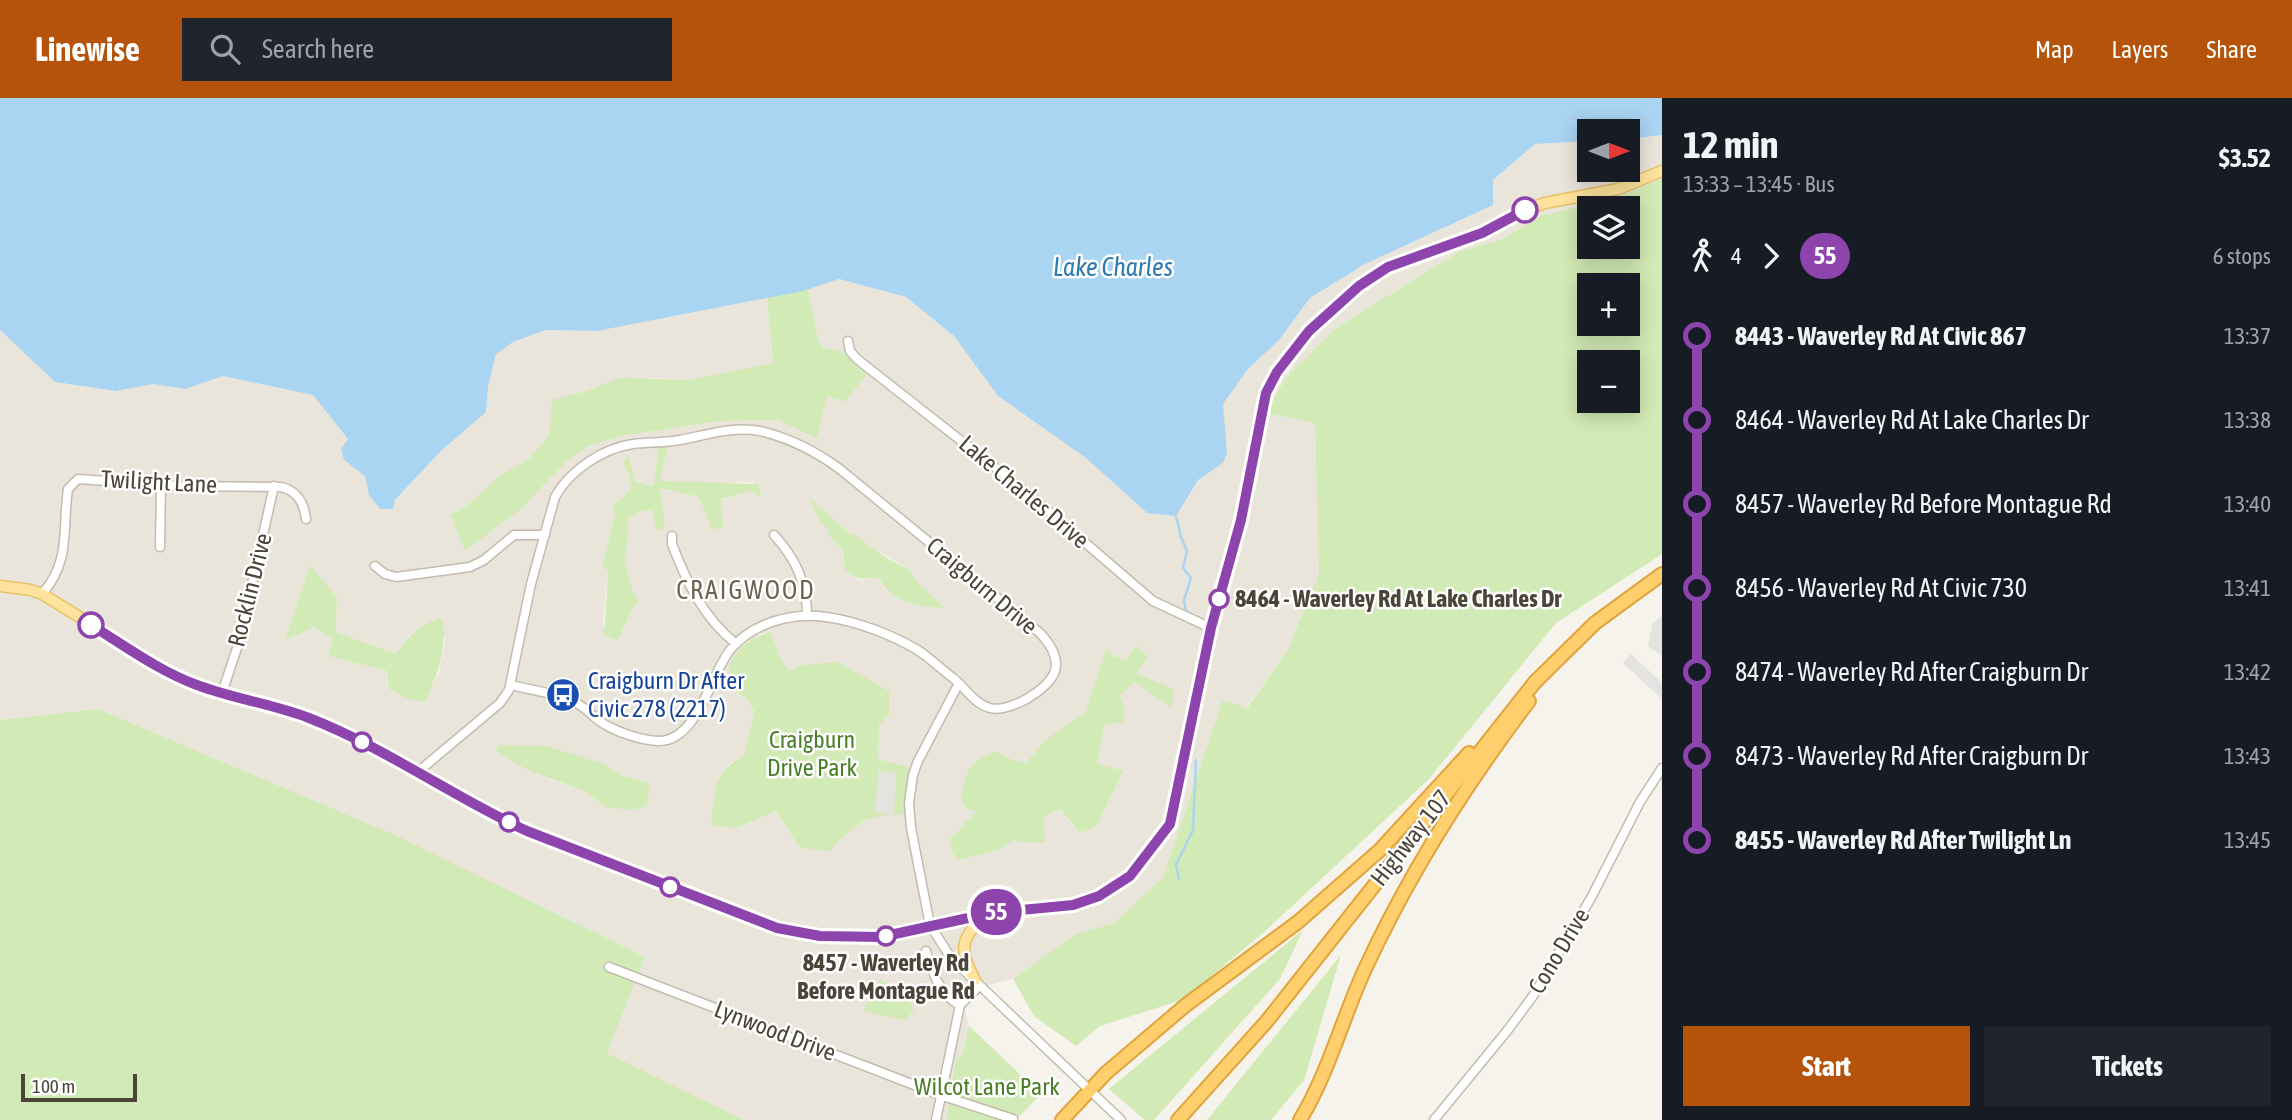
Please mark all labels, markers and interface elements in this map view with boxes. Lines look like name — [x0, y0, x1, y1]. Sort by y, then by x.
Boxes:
search box — [182, 18, 672, 81]
text: Linewise — [35, 30, 140, 68]
icon: search — [206, 30, 244, 68]
text: Search here — [262, 34, 374, 64]
text: Map — [2035, 36, 2074, 63]
text: Layers — [2112, 36, 2168, 63]
text: Share — [2206, 36, 2257, 63]
north arrow — [1577, 119, 1640, 182]
map controls — [1577, 119, 1640, 413]
text: 12 min — [1683, 123, 1778, 166]
text: $3.52 — [2219, 143, 2271, 173]
text: 13:33 – 13:45 · Bus — [1683, 171, 1835, 197]
button: layers — [1577, 196, 1640, 259]
unlabelled marker — [1512, 197, 1538, 223]
icon: walk — [1683, 237, 1721, 275]
icon: forward — [1752, 237, 1790, 275]
text: 55 — [1814, 242, 1836, 269]
text: 4 — [1731, 243, 1742, 269]
text: 6 stops — [2213, 243, 2271, 269]
water label: Lake Charles — [1053, 252, 1173, 282]
button: + — [1577, 273, 1640, 336]
text: 8443 - Waverley Rd At Civic 867 — [1735, 321, 2027, 351]
text: 13:37 — [2224, 323, 2271, 349]
button: − — [1577, 350, 1640, 413]
text: 8464 - Waverley Rd At Lake Charles Dr — [1735, 405, 2089, 435]
text: 13:38 — [2224, 407, 2271, 433]
street label: Lake Charles Drive — [954, 430, 1095, 554]
street label: Twilight Lane — [100, 465, 218, 498]
text: 8457 - Waverley Rd Before Montague Rd — [1735, 489, 2112, 519]
text: 13:40 — [2224, 491, 2271, 517]
street label: Rocklin Drive — [222, 530, 277, 649]
street label: Craigburn Drive — [922, 532, 1043, 640]
text: 8456 - Waverley Rd At Civic 730 — [1735, 573, 2027, 603]
district label: CRAIGWOOD — [676, 575, 816, 605]
text: 13:41 — [2224, 575, 2271, 601]
place label: 8464 - Waverley Rd At Lake Charles Dr — [1235, 585, 1562, 612]
marker: 8464 - Waverley Rd At Lake Charles Dr — [1209, 589, 1229, 609]
unlabelled marker — [78, 612, 104, 638]
text: 8474 - Waverley Rd After Craigburn Dr — [1735, 657, 2088, 687]
text: 13:42 — [2224, 659, 2271, 685]
place label: Craigburn Dr After Civic 278 (2217) — [588, 667, 745, 722]
bus stop icon: Craigburn Dr After Civic 278 (2217) — [544, 676, 582, 714]
park label: Craigburn Drive Park — [767, 726, 857, 781]
unlabelled marker — [352, 732, 372, 752]
text: 8473 - Waverley Rd After Craigburn Dr — [1735, 741, 2088, 771]
text: 13:43 — [2224, 743, 2271, 769]
street label: Highway 107 — [1365, 785, 1456, 891]
unlabelled marker — [499, 812, 519, 832]
text: 8455 - Waverley Rd After Twilight Ln — [1735, 825, 2071, 855]
text: 13:45 — [2224, 827, 2271, 853]
unlabelled marker — [660, 877, 680, 897]
line badge: 55 — [964, 889, 1028, 935]
text: 55 — [985, 898, 1007, 925]
street label: Cono Drive — [1523, 903, 1595, 998]
marker: 8457 - Waverley Rd Before Montague Rd — [876, 926, 896, 946]
place label: 8457 - Waverley Rd Before Montague Rd — [797, 949, 975, 1004]
street label: Lynwood Drive — [711, 995, 840, 1066]
button: Start — [1683, 1026, 1970, 1106]
button: Tickets — [1984, 1026, 2271, 1106]
scale bar — [21, 1071, 136, 1103]
park label: Wilcot Lane Park — [914, 1073, 1060, 1100]
text: 100 m — [32, 1075, 75, 1097]

